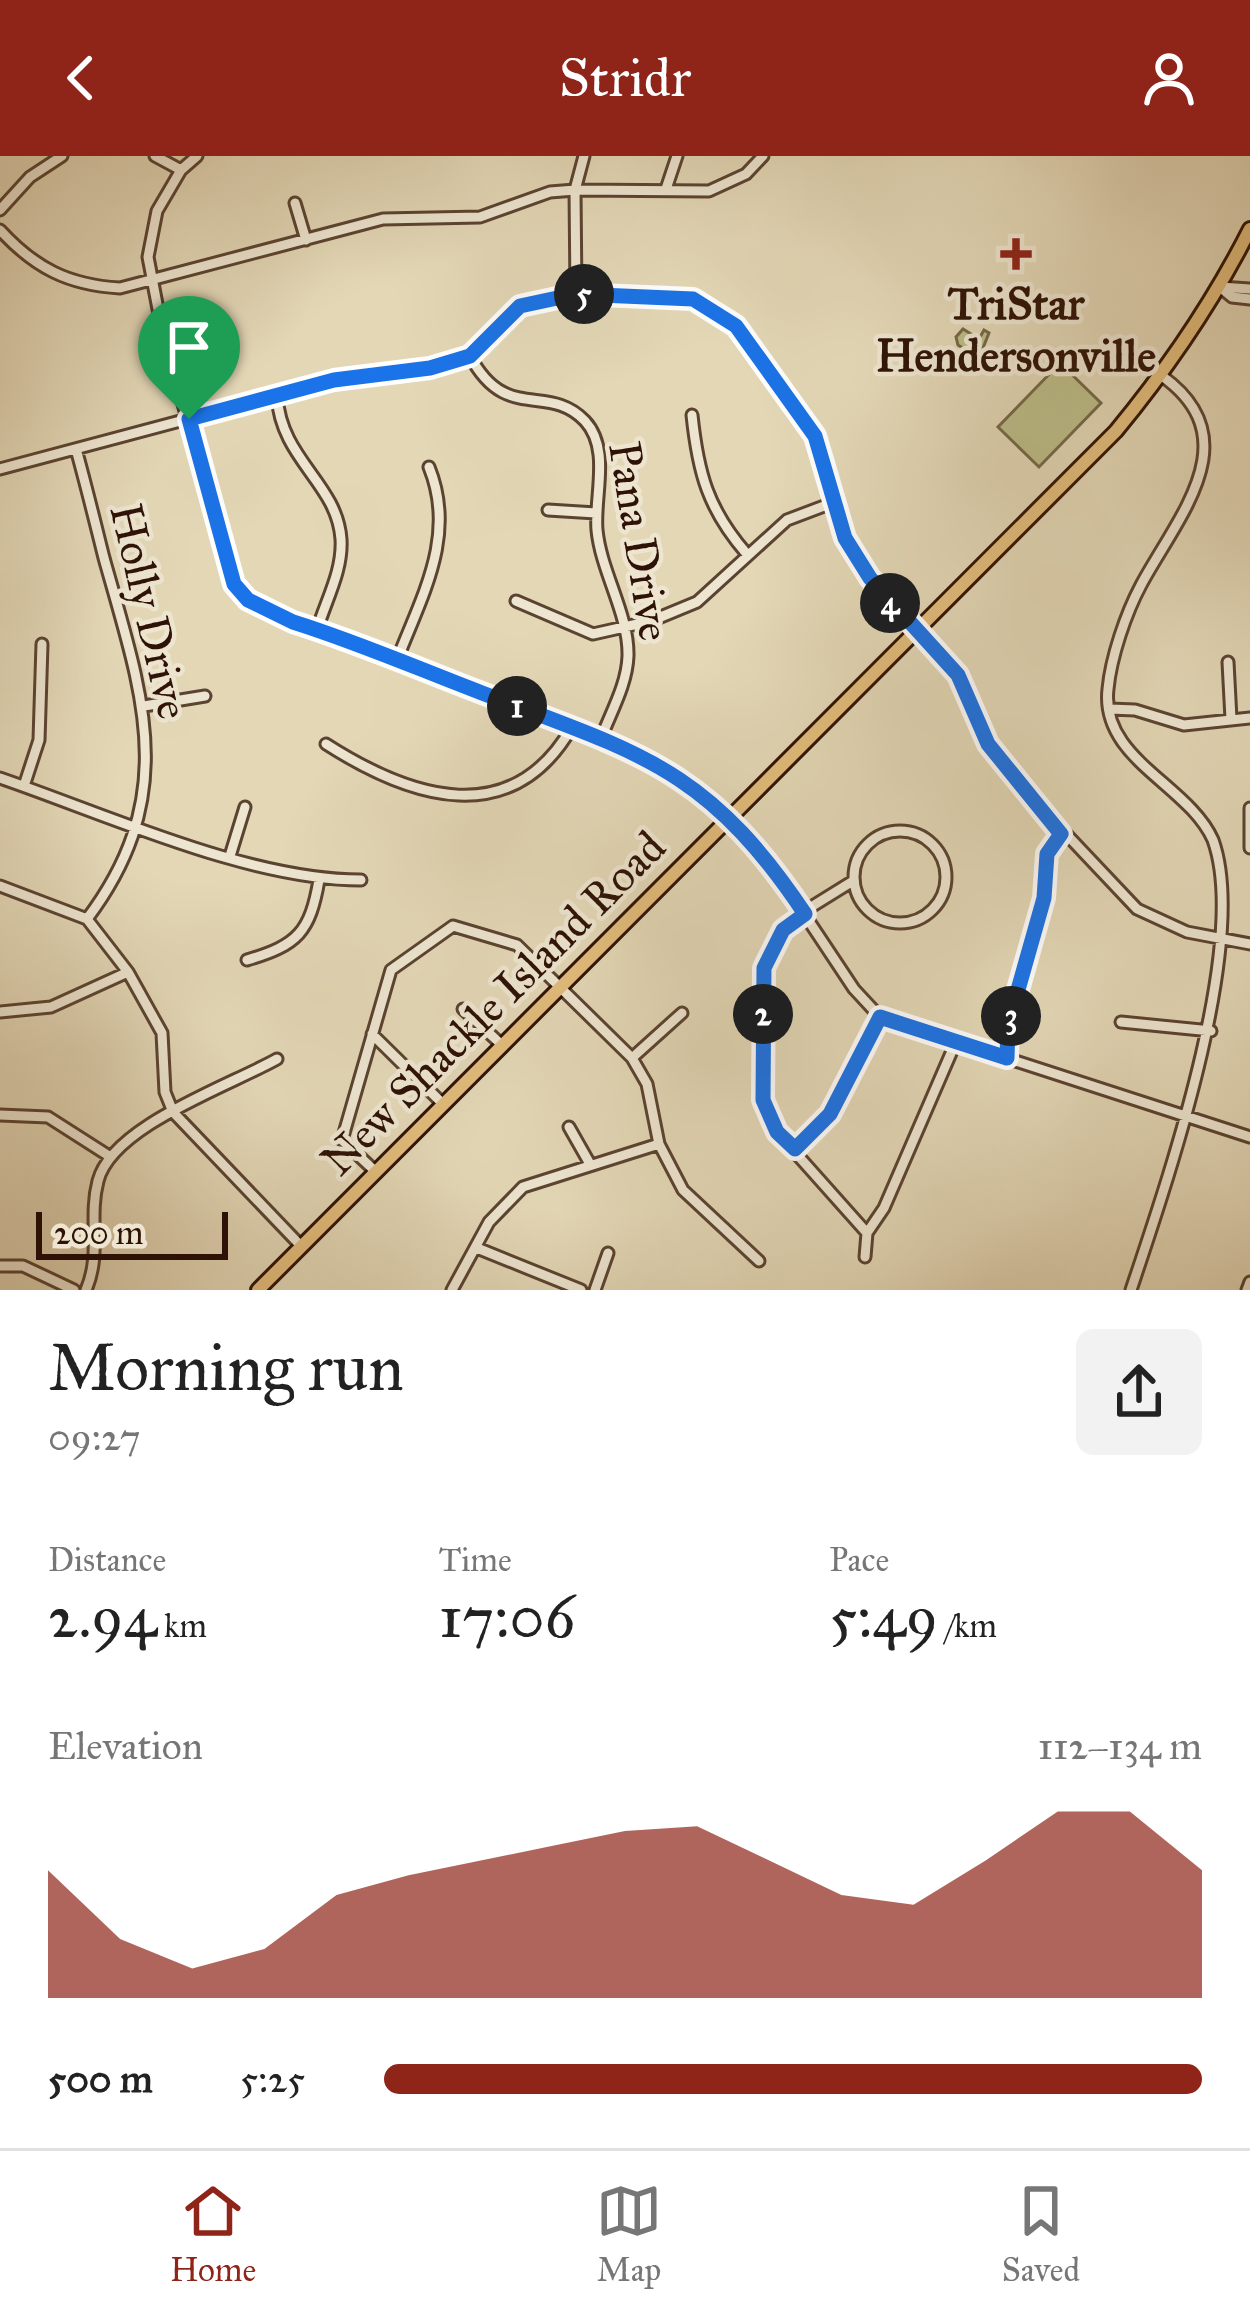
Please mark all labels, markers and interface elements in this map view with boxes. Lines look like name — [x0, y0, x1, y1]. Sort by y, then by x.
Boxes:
icon: back — [48, 45, 114, 111]
text: Stridr — [559, 45, 691, 111]
icon: person — [1136, 45, 1202, 111]
marker: TriStar Hendersonville — [1000, 238, 1032, 270]
pin: 5 — [554, 264, 614, 324]
text: 5 — [576, 274, 592, 314]
place label: TriStar Hendersonville — [876, 276, 1156, 383]
pin — [138, 296, 240, 419]
icon: arrive — [156, 314, 222, 380]
street label: Pana Drive — [597, 437, 683, 645]
street label: Holly Drive — [99, 498, 201, 724]
pin: 4 — [860, 573, 920, 633]
text: 4 — [881, 583, 899, 623]
pin: 1 — [487, 676, 547, 736]
text: 1 — [510, 686, 524, 726]
street label: New Shackle Island Road — [309, 819, 677, 1187]
pin: 2 — [733, 984, 793, 1044]
pin: 3 — [981, 986, 1041, 1046]
text: 2 — [755, 994, 771, 1034]
text: 3 — [1004, 996, 1018, 1036]
scale bar — [36, 1206, 228, 1259]
text: 200 m — [54, 1213, 144, 1253]
text: Morning run — [48, 1327, 404, 1408]
button: share — [1076, 1329, 1202, 1455]
text: 09:27 — [48, 1413, 140, 1461]
text: Distance — [48, 1540, 166, 1580]
text: Time — [439, 1540, 512, 1580]
text: Pace — [829, 1540, 889, 1580]
text: 2.94 — [48, 1580, 157, 1653]
text: 17:06 — [439, 1580, 575, 1653]
text: 5:49 — [829, 1580, 938, 1653]
text: km — [157, 1606, 207, 1646]
text: /km — [938, 1606, 997, 1646]
text: Elevation — [48, 1722, 203, 1770]
text: 112–134 m — [1038, 1722, 1202, 1770]
text: 500 m — [48, 2055, 153, 2103]
text: 5:25 — [240, 2055, 305, 2103]
tab: Home — [170, 2178, 256, 2290]
tab: Map — [596, 2178, 662, 2290]
tab: Saved — [1002, 2178, 1080, 2290]

